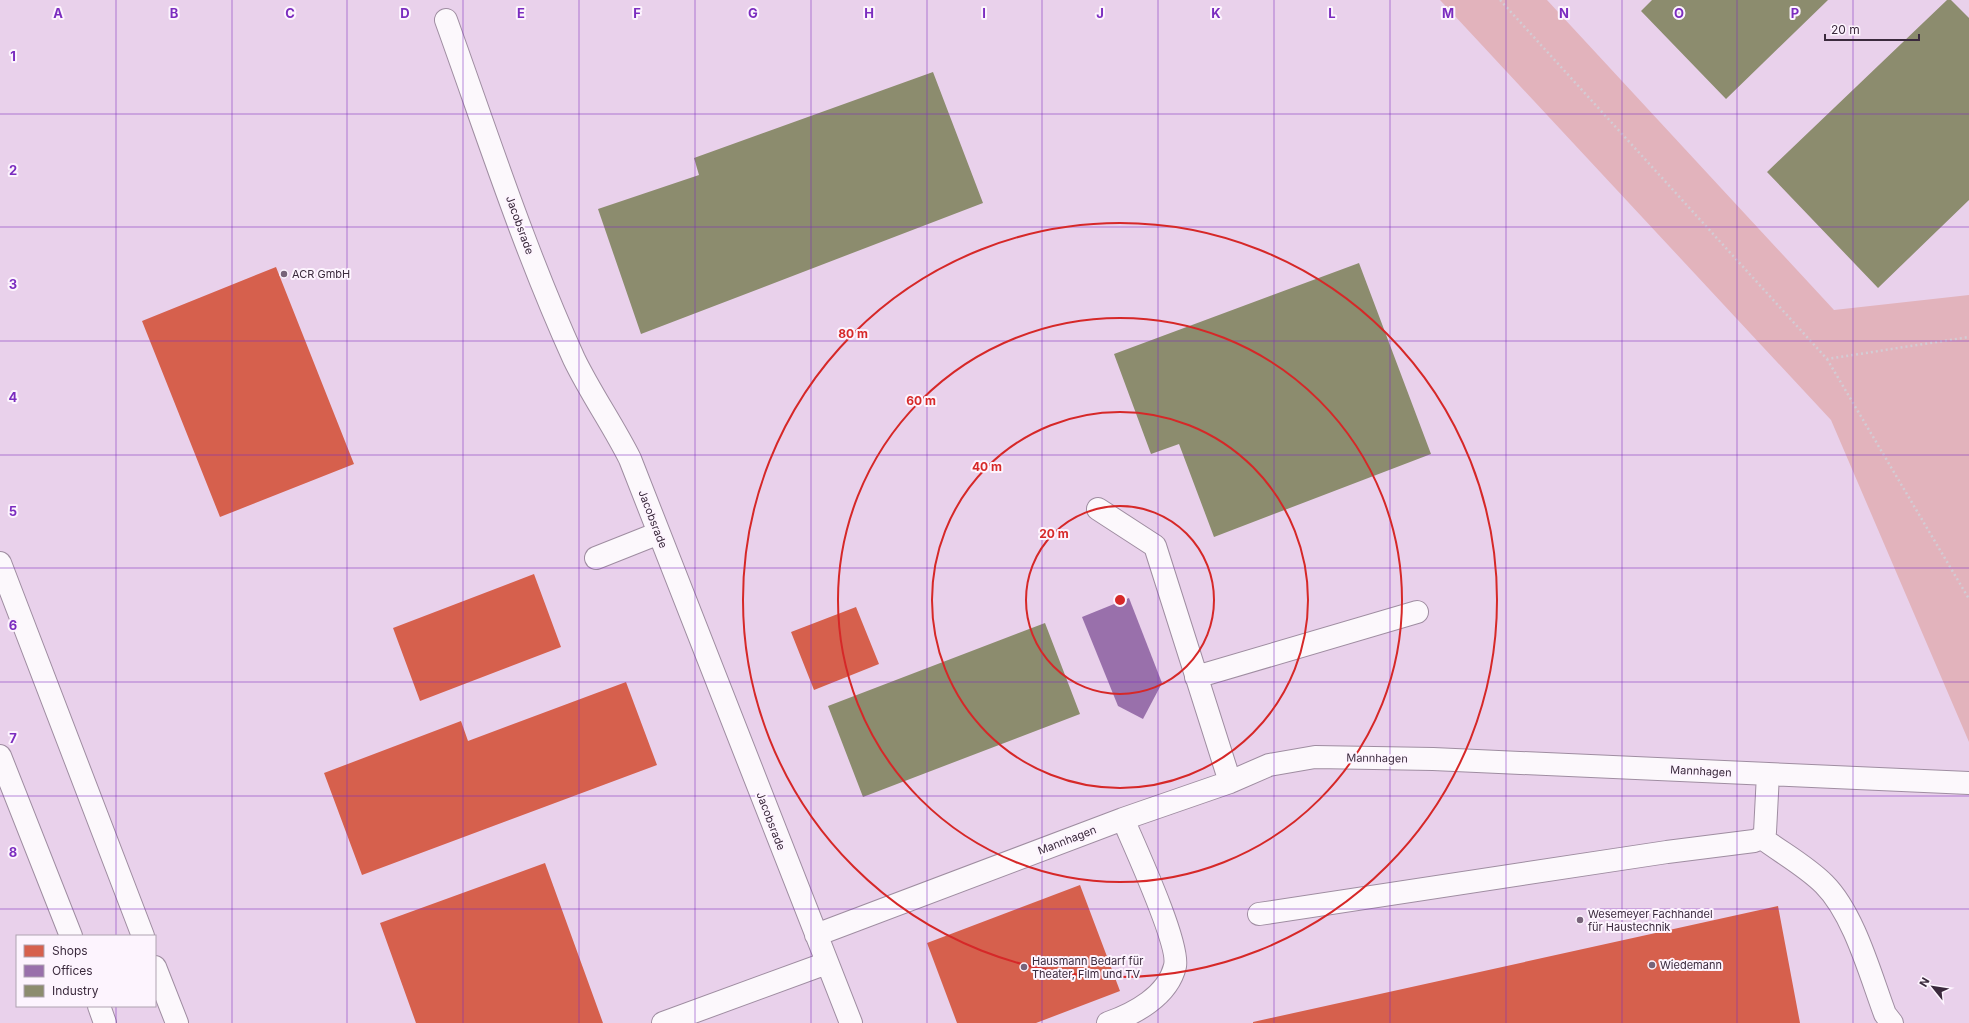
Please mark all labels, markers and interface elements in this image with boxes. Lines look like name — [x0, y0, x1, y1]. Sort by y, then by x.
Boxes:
text: A — [53, 5, 63, 21]
text: B — [170, 5, 179, 21]
text: C — [285, 5, 295, 21]
text: D — [400, 5, 410, 21]
text: E — [517, 5, 525, 21]
text: F — [633, 5, 641, 21]
text: G — [748, 5, 758, 21]
text: H — [864, 5, 874, 21]
text: I — [982, 5, 986, 21]
text: J — [1096, 5, 1104, 21]
text: K — [1211, 5, 1221, 21]
text: L — [1328, 5, 1336, 21]
text: M — [1442, 5, 1454, 21]
text: N — [1559, 5, 1569, 21]
text: O — [1674, 5, 1684, 21]
text: P — [1791, 5, 1799, 21]
scale bar — [1825, 16, 1919, 42]
text: 20 m — [1831, 22, 1860, 37]
text: 1 — [10, 48, 16, 64]
text: 2 — [9, 162, 17, 178]
street label: Jacobsrade — [503, 194, 537, 256]
place label: ACR GmbH — [292, 267, 350, 281]
marker: ACR GmbH — [279, 269, 289, 279]
text: 3 — [9, 276, 17, 292]
text: 80 m — [838, 326, 868, 341]
text: 4 — [9, 389, 18, 405]
text: 60 m — [906, 393, 936, 408]
text: 40 m — [972, 459, 1002, 474]
street label: Jacobsrade — [635, 488, 671, 550]
text: 5 — [9, 503, 17, 519]
text: 20 m — [1039, 526, 1069, 541]
centre of rings — [1113, 593, 1127, 607]
text: 6 — [9, 617, 17, 633]
text: 7 — [9, 730, 17, 746]
street label: Mannhagen — [1346, 750, 1408, 766]
street label: Mannhagen — [1670, 762, 1732, 780]
street label: Jacobsrade — [753, 790, 789, 852]
street label: Mannhagen — [1036, 822, 1098, 858]
text: 8 — [9, 844, 17, 860]
place label: Wesemeyer Fachhandel für Haustechnik — [1588, 907, 1713, 934]
marker: Wesemeyer Fachhandel für Haustechnik — [1575, 915, 1585, 925]
legend — [16, 935, 156, 1007]
text: Shops — [52, 943, 88, 958]
place label: Hausmann Bedarf für Theater, Film und TV — [1032, 954, 1143, 981]
place label: Wiedemann — [1660, 958, 1722, 972]
marker: Wiedemann — [1647, 960, 1657, 970]
marker: Hausmann Bedarf für Theater, Film und TV — [1019, 962, 1029, 972]
text: Offices — [52, 963, 93, 978]
north arrow — [1913, 967, 1953, 1007]
text: N — [1916, 975, 1932, 989]
text: Industry — [52, 983, 99, 998]

